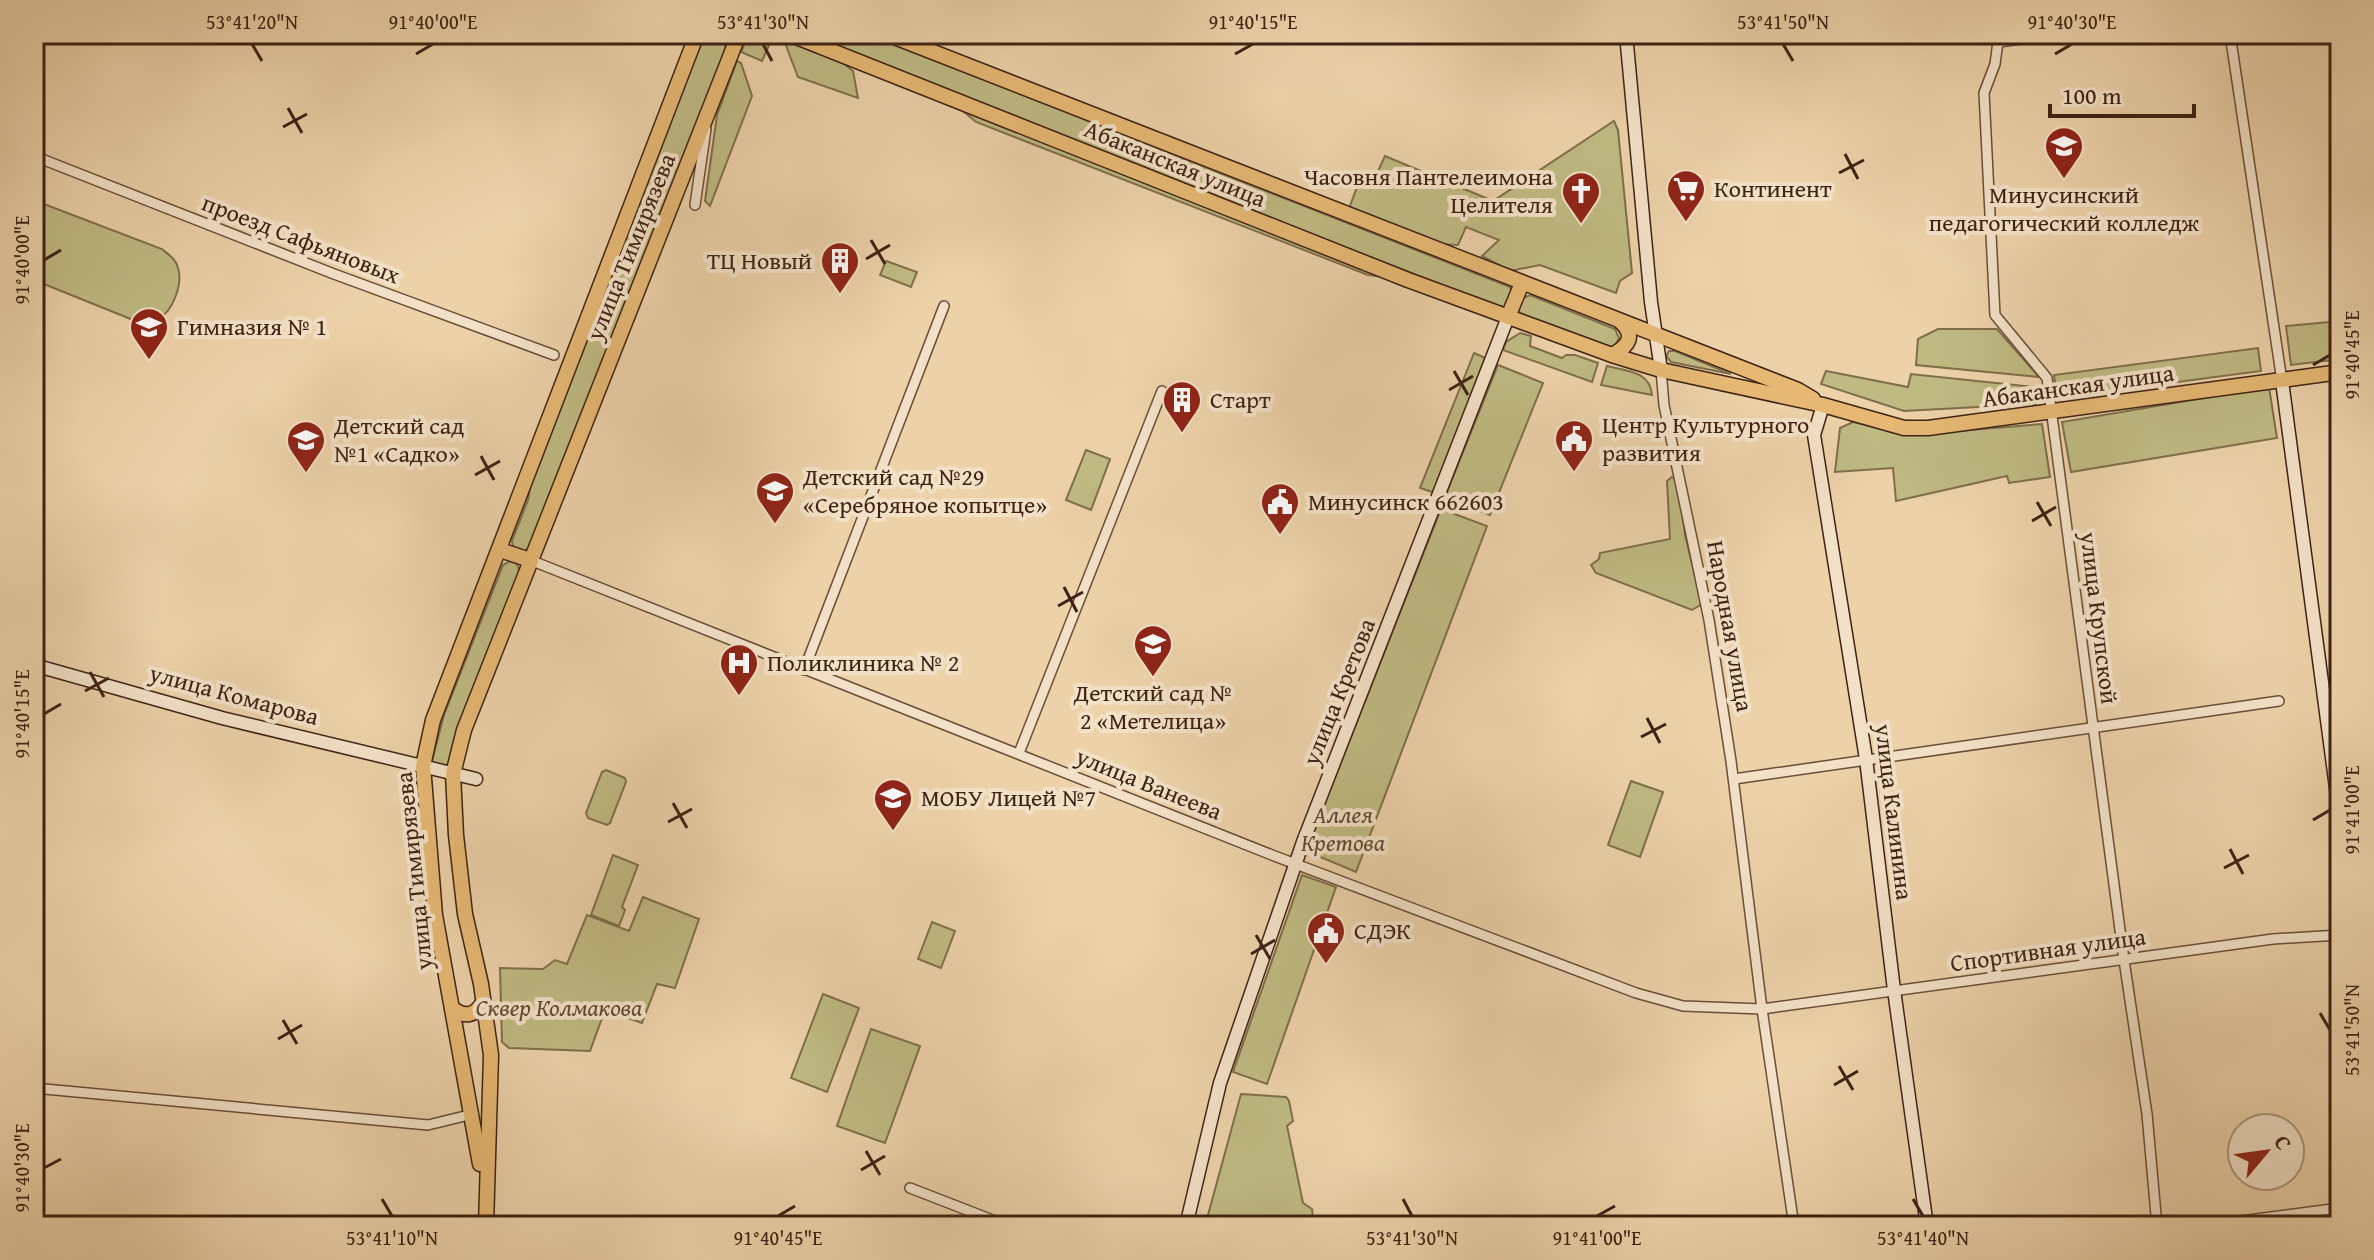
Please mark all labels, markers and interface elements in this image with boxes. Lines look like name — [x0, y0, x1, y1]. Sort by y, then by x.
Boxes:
text: 53°41'20"N — [206, 7, 298, 36]
text: 91°40'00"E — [389, 7, 477, 36]
text: 53°41'30"N — [717, 7, 809, 36]
text: 91°40'15"E — [1209, 7, 1297, 36]
text: 53°41'50"N — [1737, 7, 1829, 36]
text: 91°40'30"E — [2028, 7, 2116, 36]
scale bar — [2050, 68, 2194, 118]
text: 100 m — [2062, 78, 2122, 113]
street label: Абаканская улица — [1079, 111, 1272, 216]
school or university icon: Минусинский педагогический колледж — [2043, 125, 2085, 180]
street label: улица Тимирязева — [577, 147, 684, 347]
place label: Часовня Пантелеимона Целителя — [1304, 159, 1554, 222]
supermarket icon: Континент — [1665, 168, 1707, 223]
church icon: Часовня Пантелеимона Целителя — [1560, 170, 1602, 225]
place label: Континент — [1714, 171, 1832, 206]
place label: Минусинский педагогический колледж — [1929, 177, 2200, 240]
street label: проезд Сафьяновых — [197, 185, 406, 293]
text: 91°40'00"E — [7, 216, 36, 304]
building icon: ТЦ Новый — [819, 240, 861, 295]
place label: ТЦ Новый — [707, 243, 812, 278]
school or university icon: Гимназия № 1 — [128, 306, 170, 361]
place label: Гимназия № 1 — [177, 309, 327, 344]
text: 91°40'45"E — [2337, 311, 2366, 399]
street label: Абаканская улица — [1980, 355, 2177, 416]
building icon: Старт — [1161, 379, 1203, 434]
place label: Старт — [1210, 382, 1271, 417]
place label: Центр Культурного развития — [1602, 407, 1809, 470]
place label: Детский сад №1 «Cадко» — [333, 408, 464, 471]
public building icon: Центр Культурного развития — [1553, 418, 1595, 473]
school or university icon: Детский сад №1 «Cадко» — [285, 419, 327, 474]
place label: Детский сад №29 «Серебряное копытце» — [802, 459, 1047, 522]
school or university icon: Детский сад №29 «Серебряное копытце» — [754, 470, 796, 525]
public building icon: Минусинск 662603 — [1259, 481, 1301, 536]
place label: Минусинск 662603 — [1308, 484, 1504, 519]
street label: улица Крупской — [2071, 529, 2127, 706]
street label: Народная улица — [1698, 538, 1763, 715]
street label: улица Кретова — [1293, 612, 1384, 772]
school or university icon: Детский сад № 2 «Метелица» — [1132, 623, 1174, 678]
hospital icon: Поликлиника № 2 — [718, 642, 760, 697]
place label: Поликлиника № 2 — [767, 645, 959, 680]
street label: улица Комарова — [145, 655, 323, 734]
text: 91°40'15"E — [7, 670, 36, 758]
place label: Детский сад № 2 «Метелица» — [1073, 675, 1232, 738]
street label: улица Калинина — [1866, 721, 1923, 903]
street label: улица Ванеева — [1070, 738, 1228, 829]
text: 91°41'00"E — [2337, 766, 2366, 854]
street label: улица Тимирязева — [386, 770, 441, 973]
school or university icon: МОБУ Лицей №7 — [872, 777, 914, 832]
place label: МОБУ Лицей №7 — [921, 780, 1096, 815]
park label: Аллея Кретова — [1301, 797, 1385, 860]
public building icon: СДЭК — [1305, 910, 1347, 965]
place label: СДЭК — [1354, 913, 1411, 948]
street label: Спортивная улица — [1948, 918, 2148, 981]
text: 53°41'50"N — [2337, 984, 2366, 1076]
park label: Сквер Колмакова — [476, 990, 642, 1025]
north arrow — [2226, 1112, 2306, 1192]
text: 91°40'30"E — [7, 1124, 36, 1212]
text: С — [2266, 1129, 2301, 1156]
text: 53°41'10"N — [346, 1223, 438, 1252]
text: 91°40'45"E — [734, 1223, 822, 1252]
text: 53°41'30"N — [1366, 1223, 1458, 1252]
text: 91°41'00"E — [1553, 1223, 1641, 1252]
text: 53°41'40"N — [1877, 1223, 1969, 1252]

